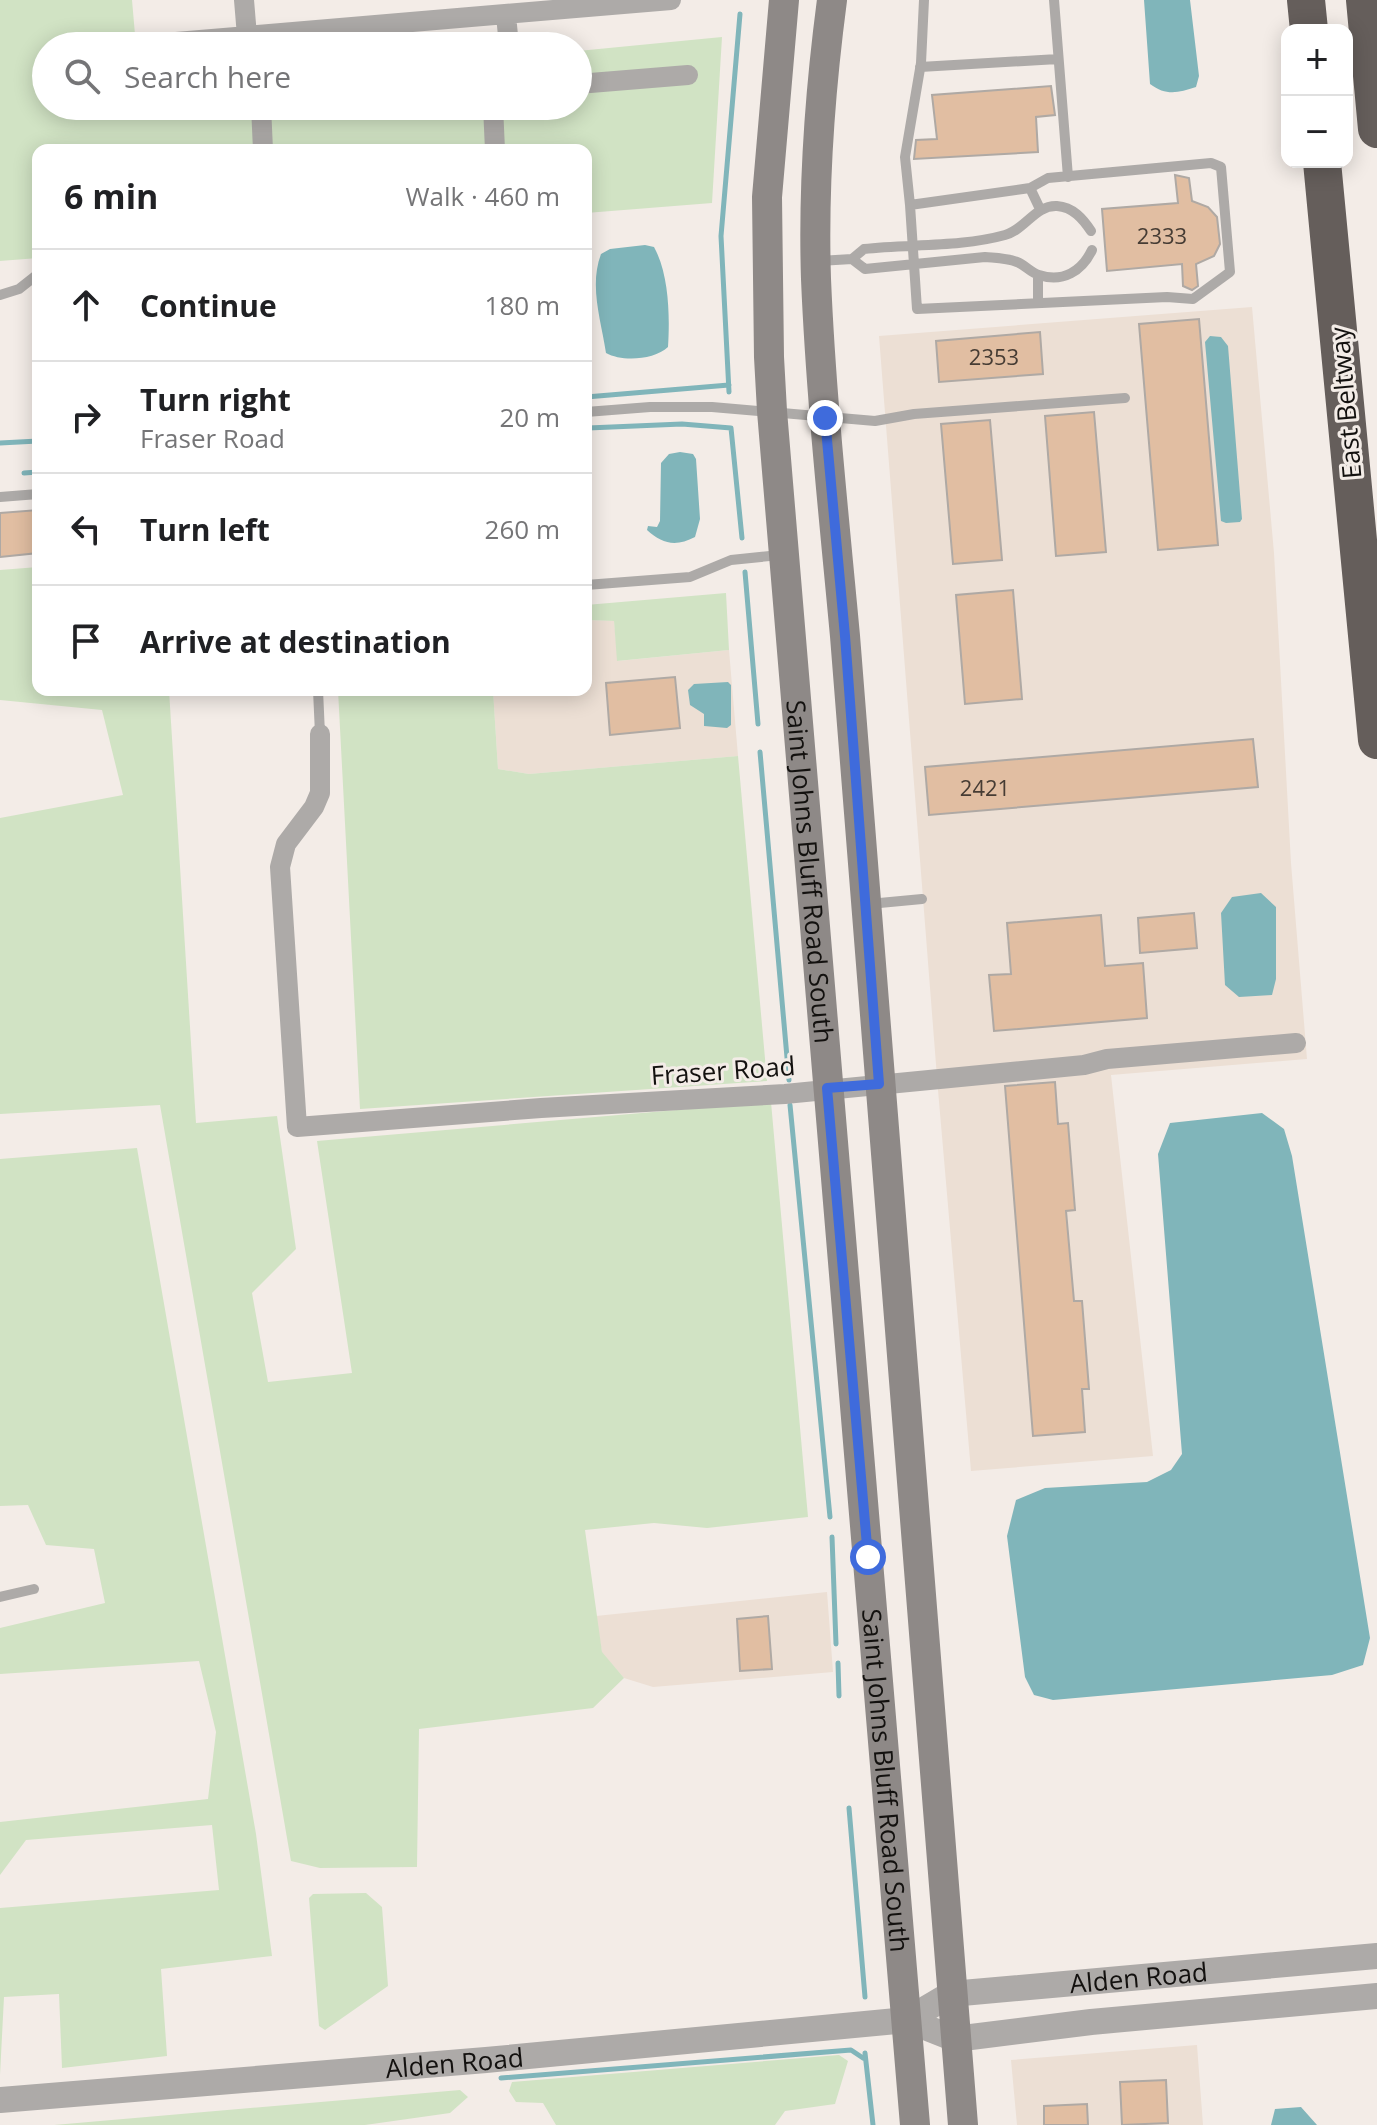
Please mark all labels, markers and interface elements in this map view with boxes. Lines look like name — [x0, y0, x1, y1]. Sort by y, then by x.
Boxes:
map controls — [1281, 24, 1353, 168]
button: + — [1281, 24, 1353, 96]
search box — [32, 32, 592, 120]
icon: search — [60, 54, 104, 98]
text: Search here — [124, 56, 291, 97]
button: − — [1281, 96, 1353, 168]
text: 6 min — [64, 173, 158, 219]
text: Walk · 460 m — [406, 178, 560, 214]
house number: 2333 — [1137, 220, 1187, 250]
icon: ahead — [64, 283, 108, 327]
text: Continue — [140, 285, 277, 326]
text: 180 m — [485, 287, 560, 323]
street label: East Beltway — [1320, 325, 1370, 480]
house number: 2353 — [969, 341, 1019, 371]
text: Turn right — [140, 379, 291, 420]
icon: right — [64, 395, 108, 439]
text: 20 m — [499, 399, 560, 435]
route end — [807, 400, 843, 436]
text: Fraser Road — [140, 420, 285, 456]
icon: left — [64, 507, 108, 551]
text: Turn left — [140, 509, 270, 550]
text: 260 m — [485, 511, 560, 547]
icon: arrive — [64, 619, 108, 663]
text: Arrive at destination — [140, 621, 451, 662]
street label: Saint Johns Bluff Road South — [778, 698, 843, 1045]
house number: 2421 — [960, 772, 1010, 802]
street label: Fraser Road — [649, 1047, 797, 1093]
route start — [850, 1539, 886, 1575]
street label: Saint Johns Bluff Road South — [854, 1607, 919, 1954]
street label: Alden Road — [1068, 1953, 1209, 2001]
street label: Alden Road — [384, 2039, 525, 2086]

